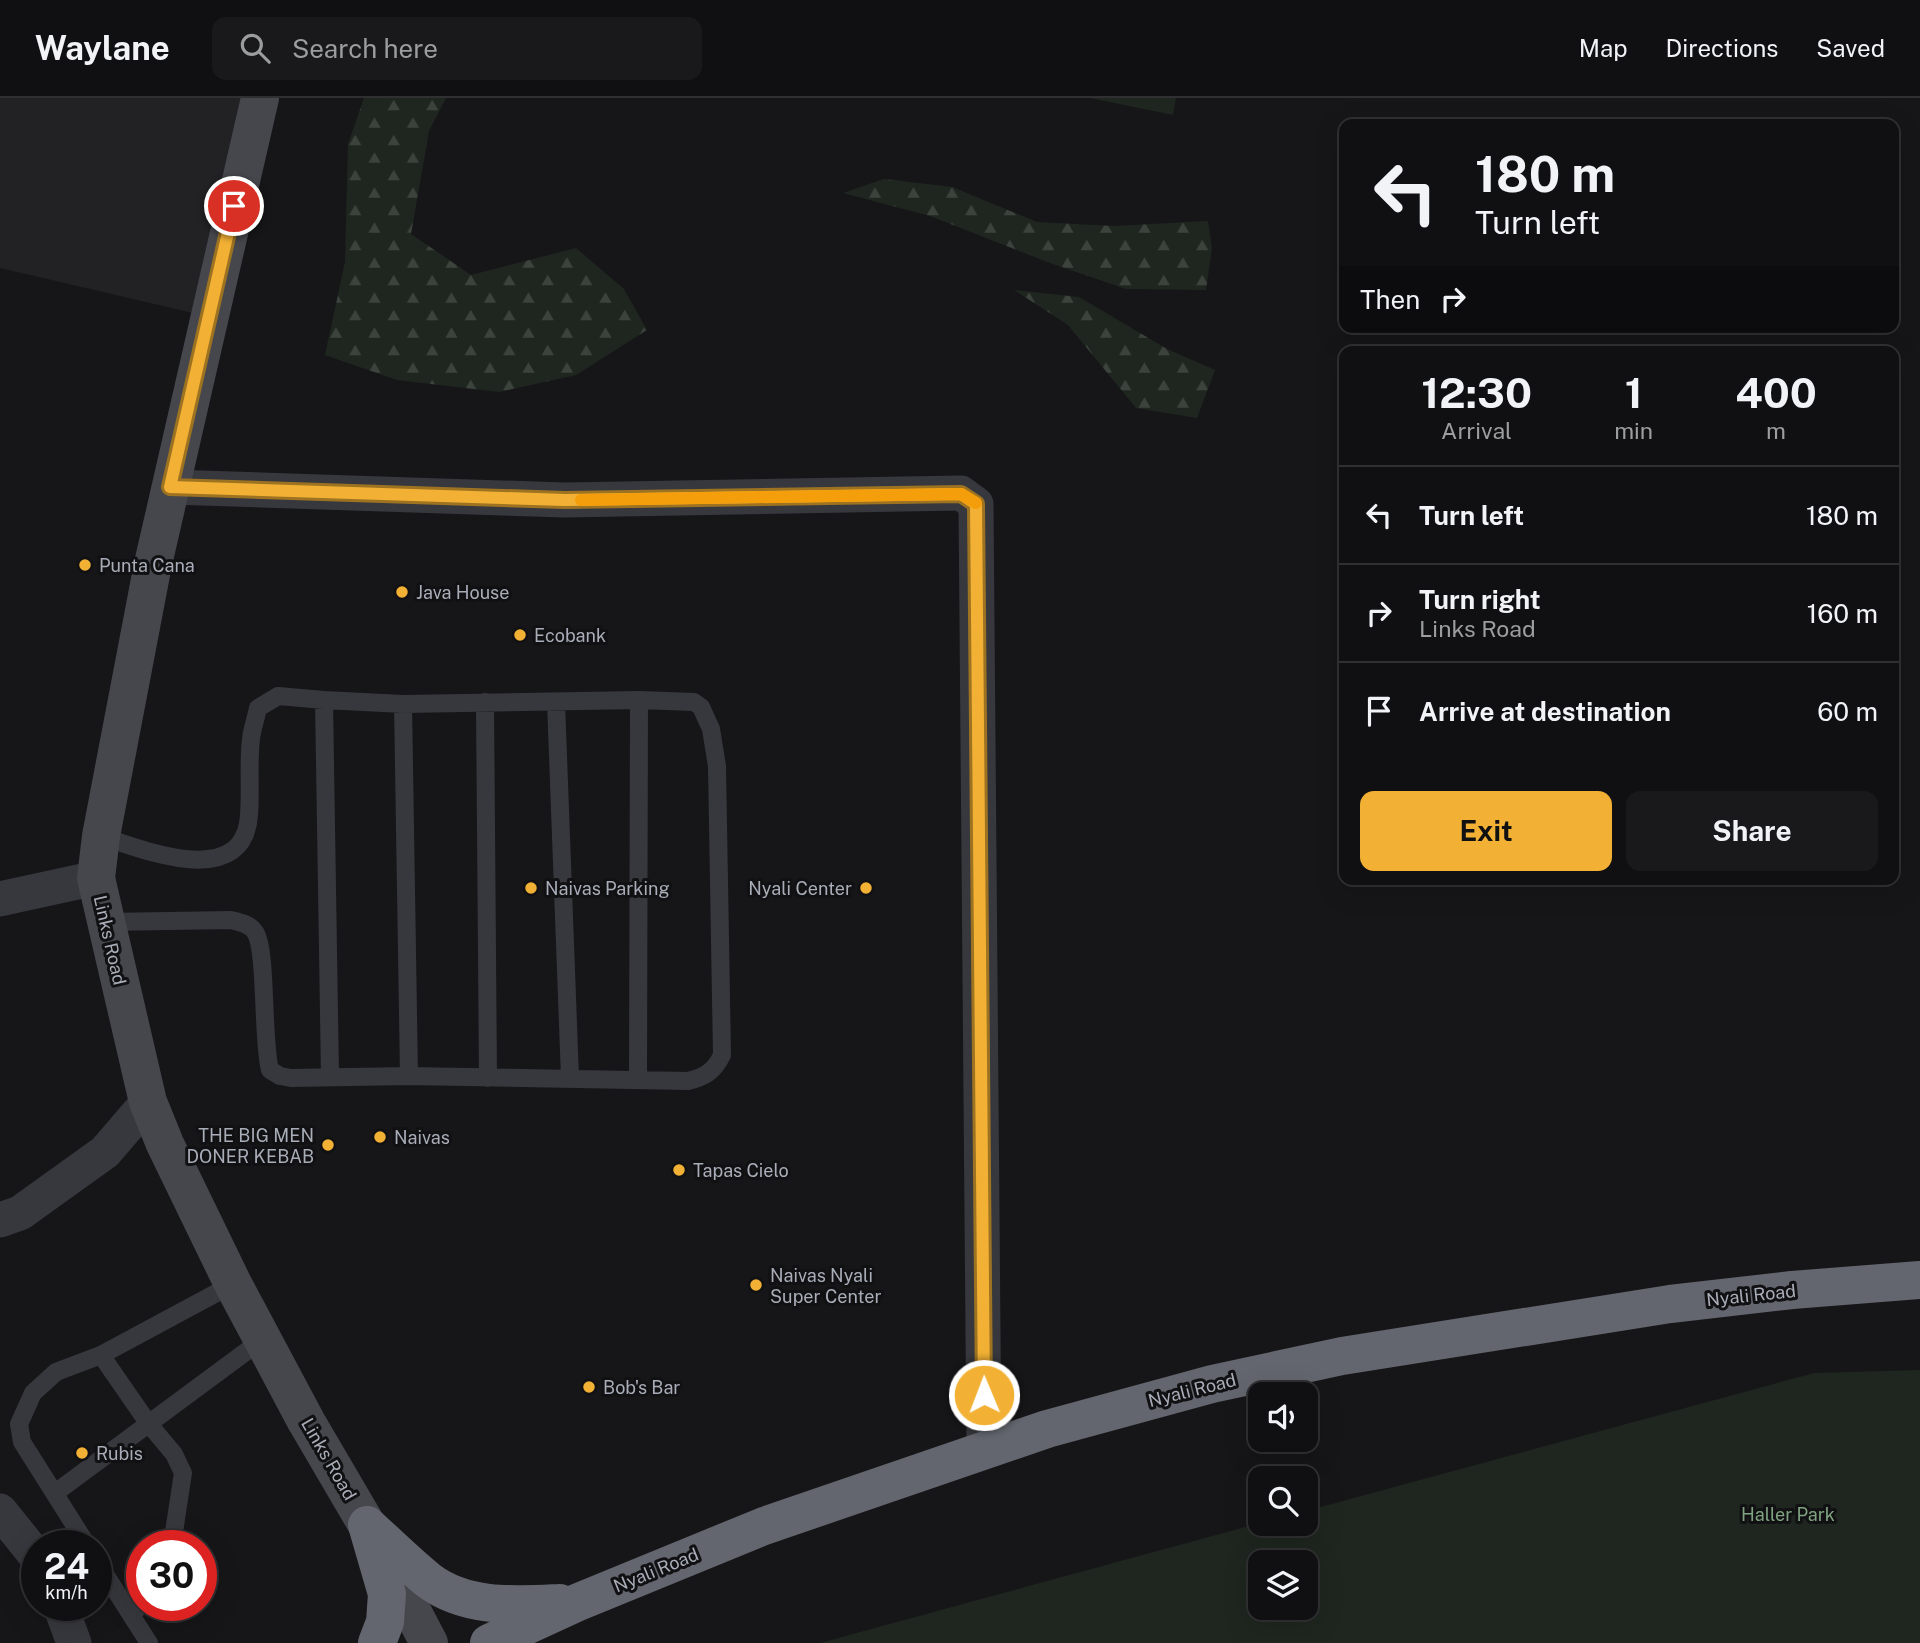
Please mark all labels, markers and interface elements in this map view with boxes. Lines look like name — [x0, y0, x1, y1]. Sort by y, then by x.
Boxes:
search box — [212, 17, 702, 80]
text: Waylane — [35, 29, 170, 67]
icon: search — [236, 29, 274, 67]
text: Search here — [292, 33, 438, 64]
text: Map — [1579, 34, 1628, 62]
text: Directions — [1666, 34, 1778, 62]
text: Saved — [1816, 34, 1885, 62]
text: 180 m — [1475, 145, 1615, 203]
icon: left — [1360, 147, 1451, 238]
pin — [204, 176, 264, 236]
icon: arrive — [215, 187, 253, 225]
text: Turn left — [1475, 204, 1600, 241]
icon: right — [1434, 280, 1472, 318]
text: Then — [1360, 284, 1420, 315]
text: 12:30 — [1421, 368, 1532, 417]
text: 1 — [1625, 368, 1643, 417]
text: 400 — [1735, 368, 1817, 417]
text: Arrival — [1441, 417, 1512, 444]
text: min — [1614, 417, 1653, 444]
text: m — [1766, 417, 1786, 444]
icon: left — [1360, 496, 1398, 534]
text: Turn left — [1419, 500, 1524, 531]
text: 180 m — [1806, 500, 1878, 531]
place label: Punta Cana — [99, 555, 195, 576]
marker: Punta Cana — [77, 557, 93, 573]
place label: Java House — [416, 582, 509, 603]
marker: Java House — [394, 584, 410, 600]
text: Turn right — [1419, 584, 1541, 615]
icon: right — [1360, 594, 1398, 632]
text: 160 m — [1807, 598, 1878, 629]
text: Links Road — [1419, 615, 1536, 642]
place label: Ecobank — [534, 625, 606, 646]
marker: Ecobank — [512, 627, 528, 643]
icon: arrive — [1360, 692, 1398, 730]
text: Arrive at destination — [1419, 696, 1671, 727]
text: 60 m — [1817, 696, 1878, 727]
button: Exit — [1360, 791, 1612, 871]
button: Share — [1626, 791, 1878, 871]
place label: Naivas Parking — [545, 878, 670, 899]
place label: Nyali Center — [748, 878, 852, 899]
marker: Naivas Parking — [523, 880, 539, 896]
marker: Nyali Center — [858, 880, 874, 896]
street label: Links Road — [90, 893, 130, 987]
place label: THE BIG MEN DONER KEBAB — [187, 1125, 314, 1167]
place label: Naivas — [394, 1127, 450, 1148]
marker: Naivas — [372, 1129, 388, 1145]
marker: THE BIG MEN DONER KEBAB — [320, 1137, 336, 1153]
place label: Tapas Cielo — [693, 1160, 789, 1181]
marker: Tapas Cielo — [671, 1162, 687, 1178]
place label: Naivas Nyali Super Center — [770, 1265, 882, 1307]
marker: Naivas Nyali Super Center — [748, 1277, 764, 1293]
street label: Nyali Road — [1705, 1280, 1797, 1310]
position arrow — [947, 1358, 1021, 1432]
street label: Nyali Road — [1146, 1369, 1238, 1411]
place label: Bob's Bar — [603, 1377, 680, 1398]
marker: Bob's Bar — [581, 1379, 597, 1395]
map controls — [1248, 1382, 1318, 1620]
button: sound — [1248, 1382, 1318, 1452]
street label: Links Road — [297, 1414, 361, 1504]
place label: Rubis — [96, 1443, 143, 1464]
marker: Rubis — [74, 1445, 90, 1461]
button: search — [1248, 1466, 1318, 1536]
park label: Haller Park — [1741, 1504, 1835, 1525]
speed limit sign: 30 — [126, 1530, 217, 1621]
street label: Nyali Road — [610, 1543, 702, 1597]
text: 24 — [44, 1546, 89, 1587]
button: layers — [1248, 1550, 1318, 1620]
text: km/h — [45, 1582, 88, 1603]

